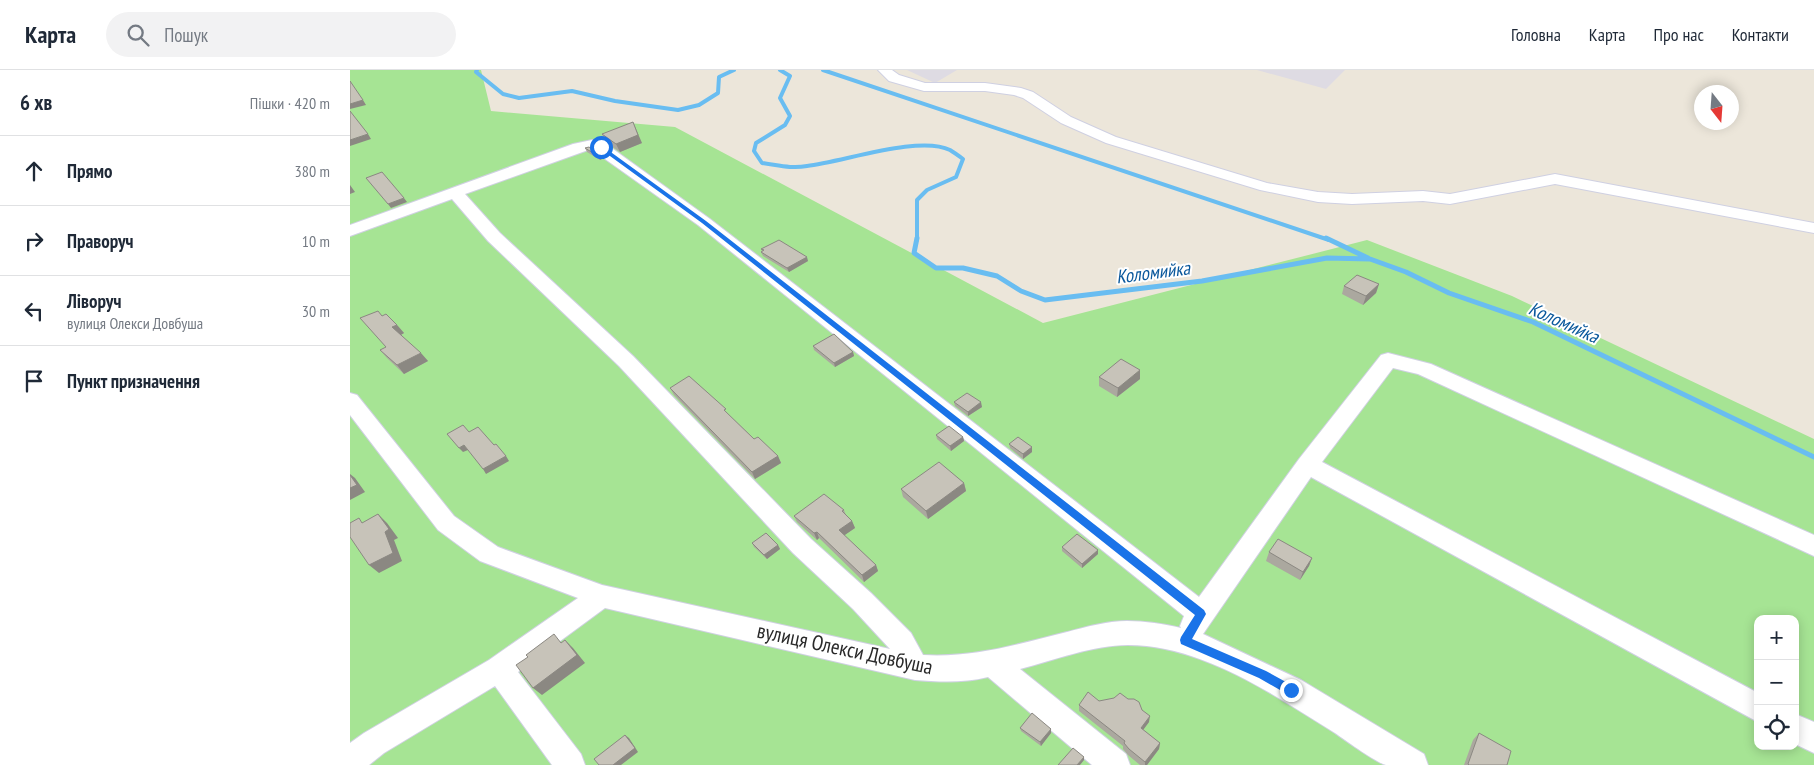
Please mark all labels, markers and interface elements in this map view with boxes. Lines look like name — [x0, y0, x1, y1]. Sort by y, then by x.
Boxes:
search box — [106, 12, 456, 57]
text: Карта — [25, 19, 76, 50]
icon: search — [124, 21, 152, 49]
text: Пошук — [164, 23, 208, 47]
text: Головна — [1511, 23, 1561, 46]
text: Карта — [1589, 23, 1626, 46]
text: Про нас — [1654, 23, 1704, 46]
text: Контакти — [1732, 23, 1789, 46]
north arrow — [1694, 85, 1739, 130]
text: 6 хв — [20, 89, 52, 116]
text: Пішки · 420 m — [250, 93, 330, 113]
route start — [590, 136, 613, 159]
icon: ahead — [20, 157, 48, 185]
text: Прямо — [67, 159, 112, 183]
text: 380 m — [295, 161, 330, 181]
icon: right — [20, 227, 48, 255]
text: Праворуч — [67, 229, 134, 253]
text: 10 m — [302, 231, 330, 251]
water label: Коломийка — [1115, 255, 1193, 288]
text: Ліворуч — [67, 289, 121, 313]
water label: Коломийка — [1525, 296, 1604, 349]
icon: left — [20, 297, 48, 325]
text: 30 m — [302, 301, 330, 321]
text: вулиця Олекси Довбуша — [67, 313, 203, 333]
icon: arrive — [20, 367, 48, 395]
text: Пункт призначення — [67, 369, 200, 393]
map controls — [1754, 615, 1799, 750]
button: + — [1754, 615, 1799, 660]
street label: вулиця Олекси Довбуша — [755, 617, 935, 680]
button: − — [1754, 660, 1799, 705]
route end — [1280, 679, 1303, 702]
button: locate — [1754, 705, 1799, 750]

